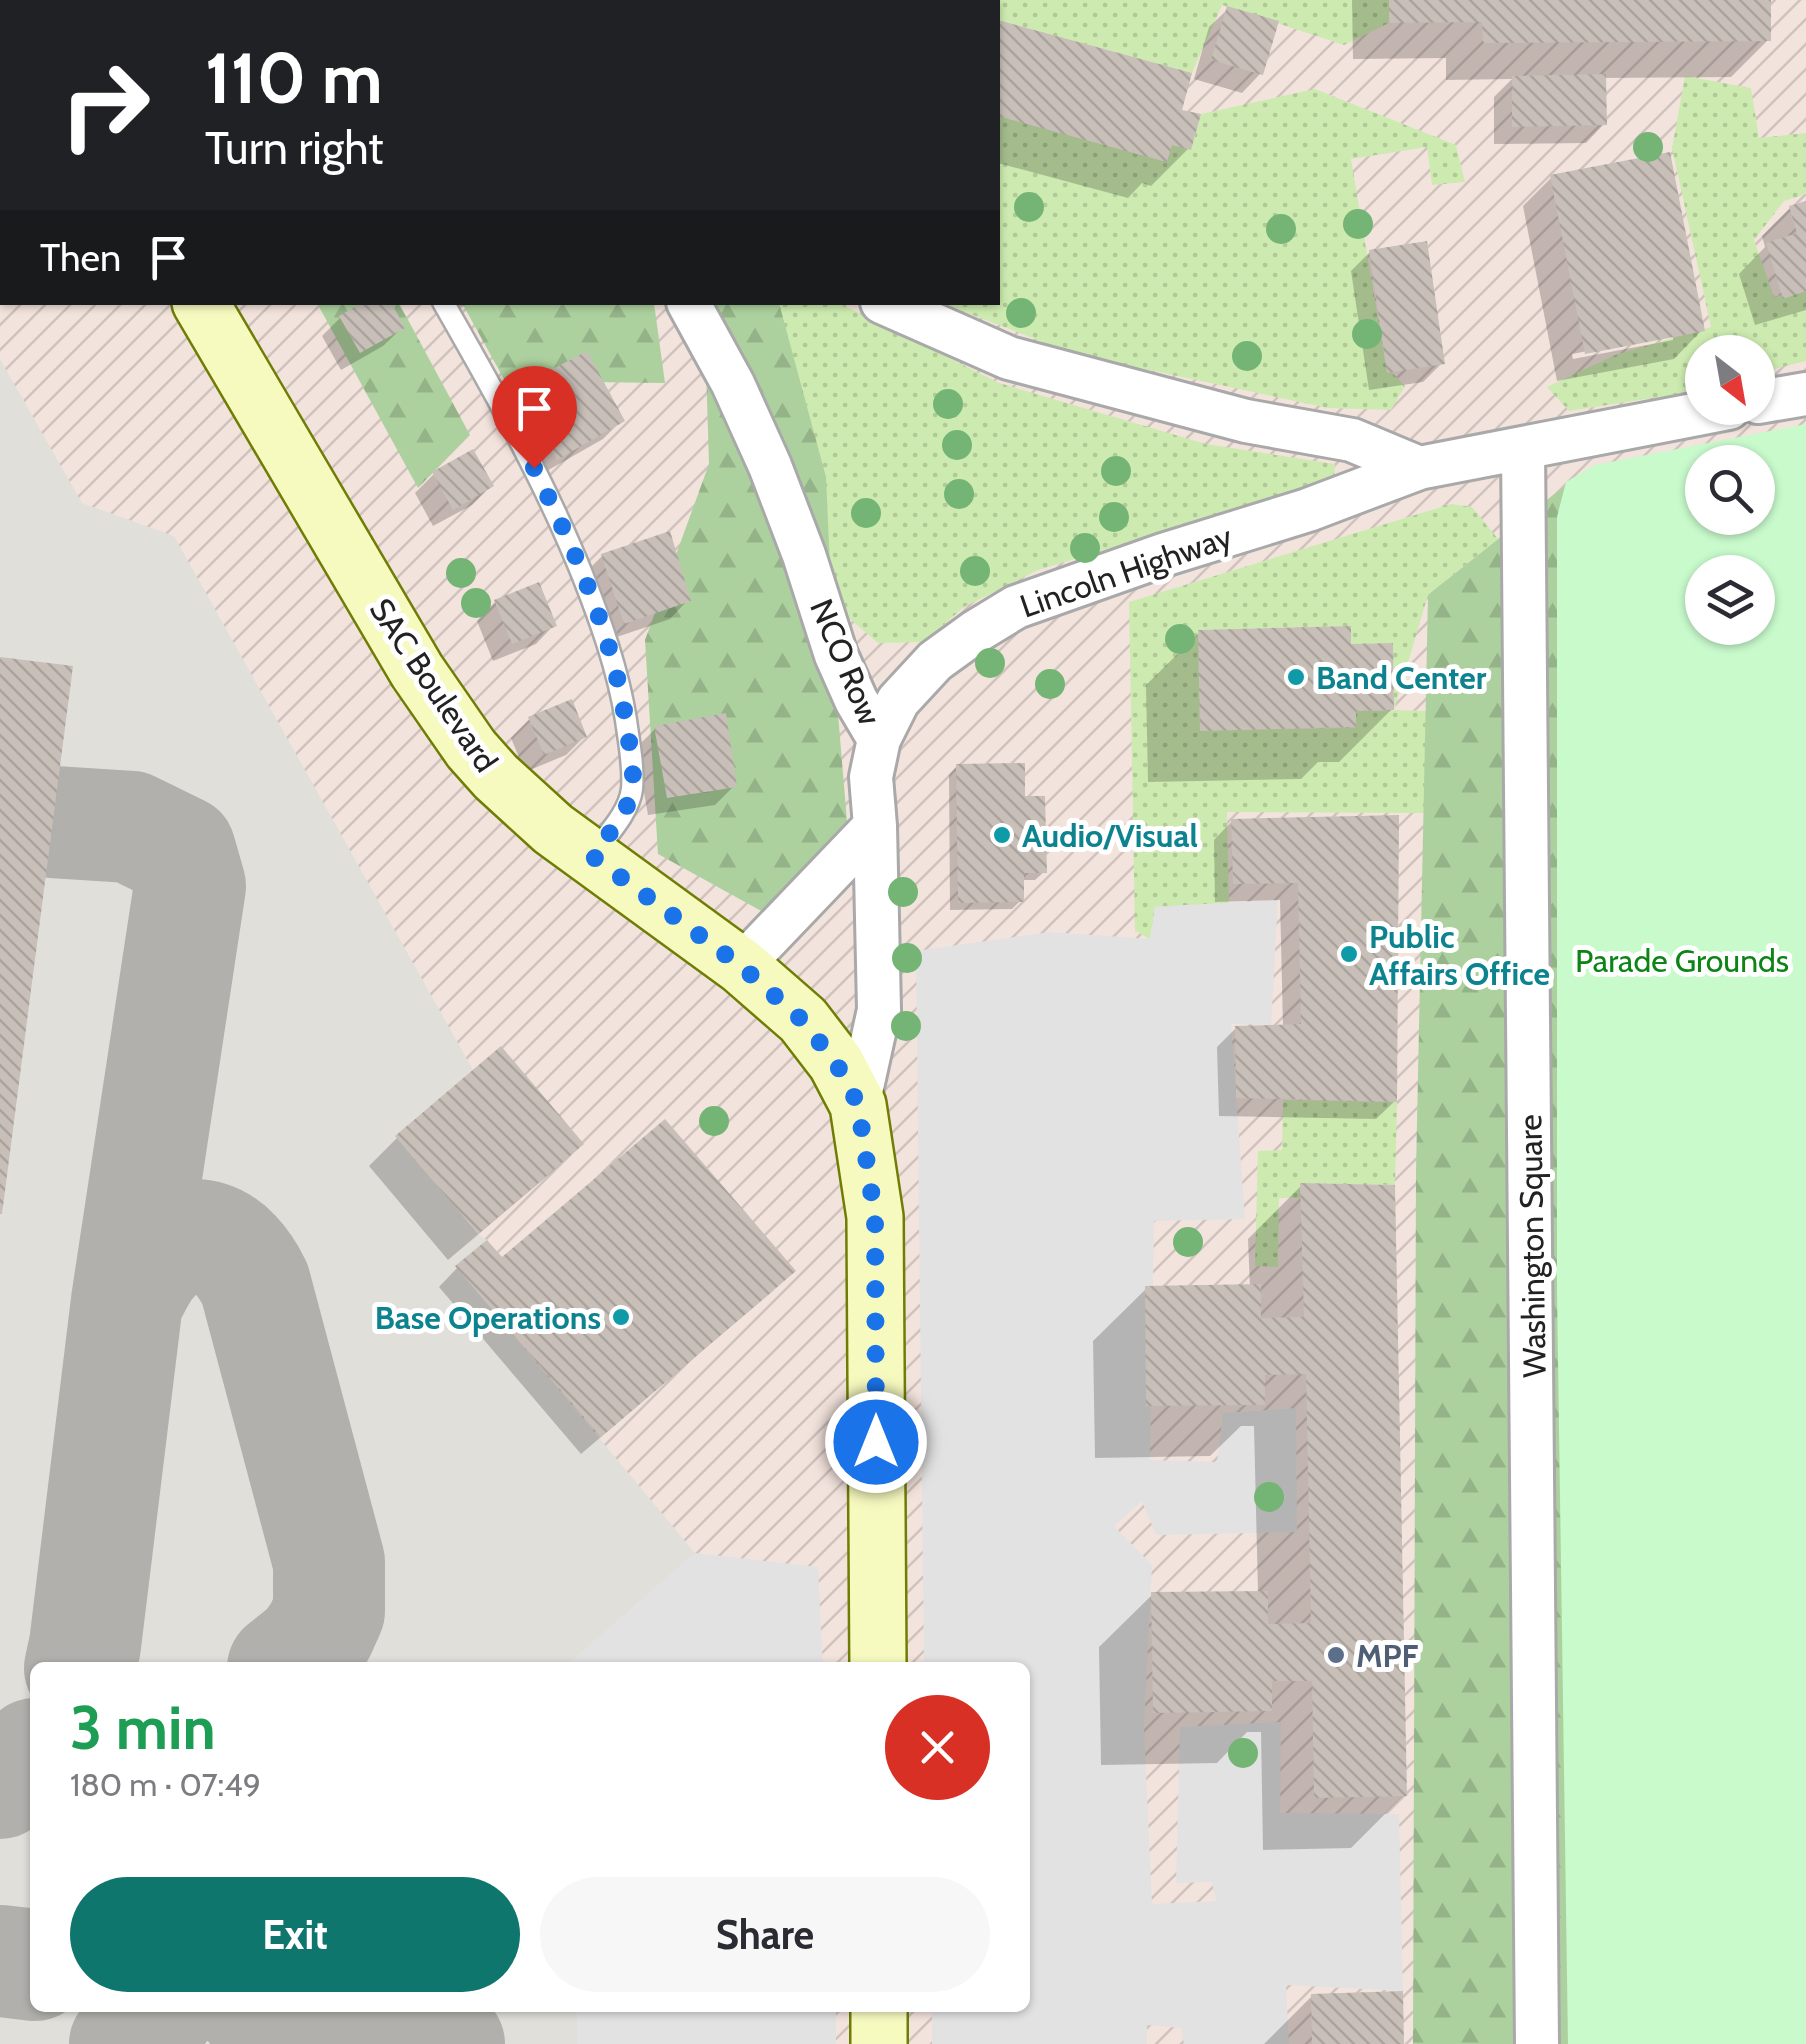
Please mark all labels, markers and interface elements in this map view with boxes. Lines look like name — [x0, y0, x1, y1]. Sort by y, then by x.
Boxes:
text: 110 m — [205, 35, 383, 121]
icon: right — [40, 40, 170, 170]
text: Turn right — [205, 121, 384, 175]
icon: arrive — [141, 230, 196, 285]
text: Then — [40, 234, 121, 281]
north arrow — [1685, 335, 1775, 425]
map controls — [1685, 335, 1775, 645]
pin — [492, 366, 577, 469]
icon: arrive — [507, 381, 562, 436]
button: search — [1685, 445, 1775, 535]
street label: Lincoln Highway — [1015, 517, 1237, 625]
button: layers — [1685, 555, 1775, 645]
street label: SAC Boulevard — [362, 591, 506, 779]
street label: NCO Row — [802, 593, 890, 731]
place label: Band Center — [1316, 658, 1487, 697]
marker: Band Center — [1285, 666, 1307, 688]
place label: Audio/Visual — [1022, 816, 1198, 855]
marker: Audio/Visual — [991, 824, 1013, 846]
place label: Public Affairs Office — [1369, 917, 1550, 993]
park label: Parade Grounds — [1575, 941, 1789, 980]
marker: Public Affairs Office — [1338, 943, 1360, 965]
street label: Washington Square — [1510, 1114, 1554, 1378]
place label: Base Operations — [375, 1298, 601, 1337]
marker: Base Operations — [610, 1306, 632, 1328]
position arrow — [824, 1390, 928, 1494]
place label: MPF — [1356, 1636, 1419, 1675]
marker: MPF — [1325, 1644, 1347, 1666]
text: 3 min — [70, 1691, 216, 1764]
button: close — [885, 1695, 990, 1800]
text: 180 m · 07:49 — [70, 1765, 261, 1804]
button: Exit — [70, 1877, 520, 1992]
button: Share — [540, 1877, 990, 1992]

